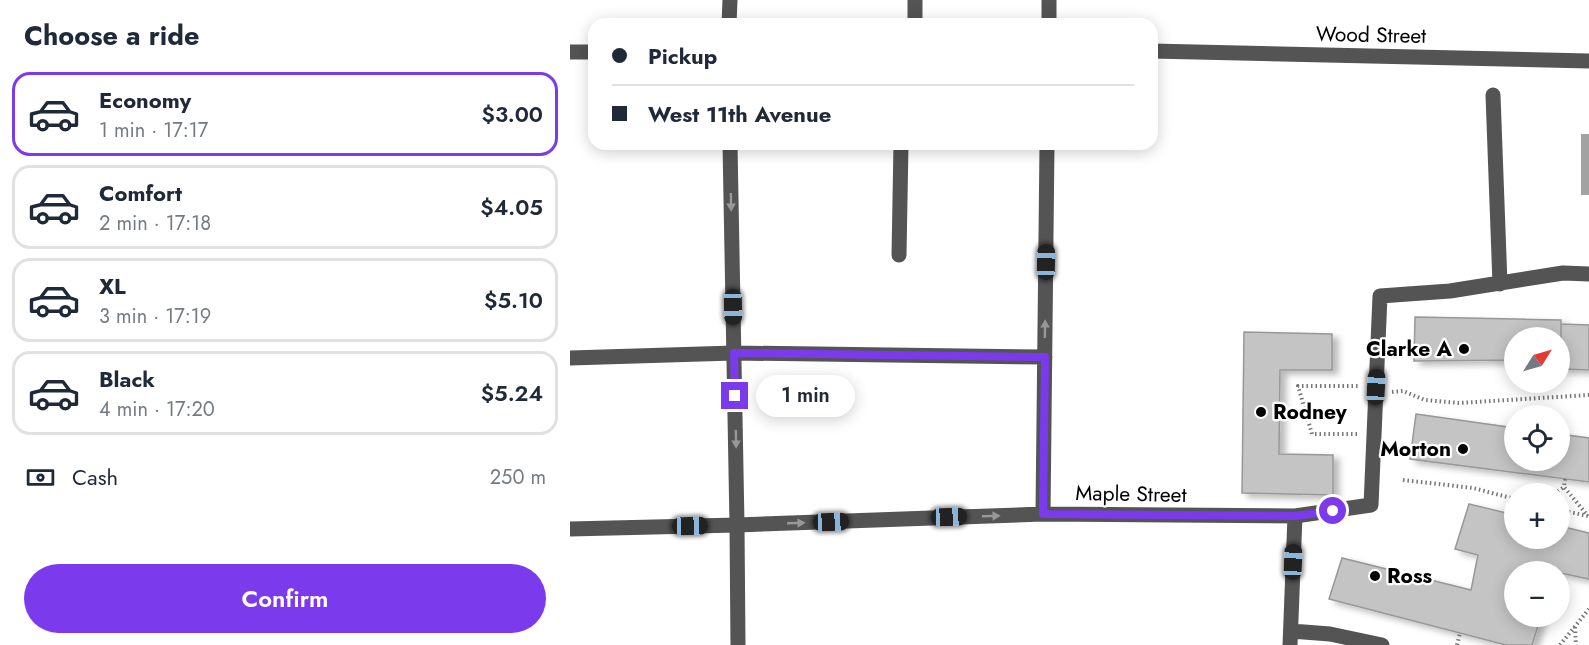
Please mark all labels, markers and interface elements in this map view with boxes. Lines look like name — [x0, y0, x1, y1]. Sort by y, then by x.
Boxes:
text: Choose a ride — [24, 16, 199, 55]
street label: Wood Street — [1316, 19, 1426, 51]
text: Pickup — [648, 40, 717, 72]
text: Economy — [99, 84, 191, 116]
icon: car — [27, 87, 81, 141]
text: $3.00 — [482, 98, 543, 130]
text: West 11th Avenue — [648, 98, 831, 130]
text: 1 min · 17:17 — [99, 116, 208, 145]
text: Comfort — [99, 177, 182, 209]
icon: car — [27, 180, 81, 234]
text: $4.05 — [480, 191, 543, 223]
one-way arrow — [726, 193, 736, 212]
text: 2 min · 17:18 — [99, 209, 211, 238]
car — [1037, 244, 1055, 280]
text: XL — [99, 270, 126, 302]
icon: car — [27, 273, 81, 327]
text: $5.10 — [484, 284, 543, 316]
car — [724, 289, 742, 325]
text: 3 min · 17:19 — [99, 302, 211, 331]
one-way arrow — [1040, 320, 1050, 339]
north arrow — [1504, 327, 1570, 393]
map controls — [1504, 327, 1570, 627]
place label: Clarke A — [1366, 334, 1453, 364]
marker: Clarke A — [1457, 342, 1471, 356]
text: Black — [99, 363, 155, 395]
icon: car — [27, 366, 81, 420]
car — [1366, 369, 1386, 405]
callout: 1 min — [756, 375, 855, 417]
text: $5.24 — [481, 377, 543, 409]
text: 1 min — [781, 381, 830, 410]
route end — [721, 382, 748, 409]
text: 4 min · 17:20 — [99, 395, 215, 424]
place label: Rodney — [1273, 397, 1348, 427]
marker: Rodney — [1254, 405, 1268, 419]
button: locate — [1504, 405, 1570, 471]
one-way arrow — [731, 430, 741, 449]
place label: Morton — [1380, 434, 1451, 464]
marker: Morton — [1456, 442, 1470, 456]
icon: cash — [24, 461, 57, 494]
text: Cash — [72, 461, 118, 493]
text: 250 m — [490, 463, 546, 492]
street label: Maple Street — [1075, 478, 1187, 510]
button: + — [1504, 483, 1570, 549]
route start — [1319, 497, 1346, 524]
car — [931, 507, 967, 527]
one-way arrow — [981, 511, 1000, 520]
car — [813, 512, 849, 532]
car — [672, 517, 708, 535]
one-way arrow — [786, 518, 805, 528]
car — [1283, 544, 1303, 580]
place label: Ross — [1387, 561, 1433, 591]
button: − — [1504, 561, 1570, 627]
button: Confirm — [24, 564, 546, 633]
marker: Ross — [1368, 569, 1382, 583]

